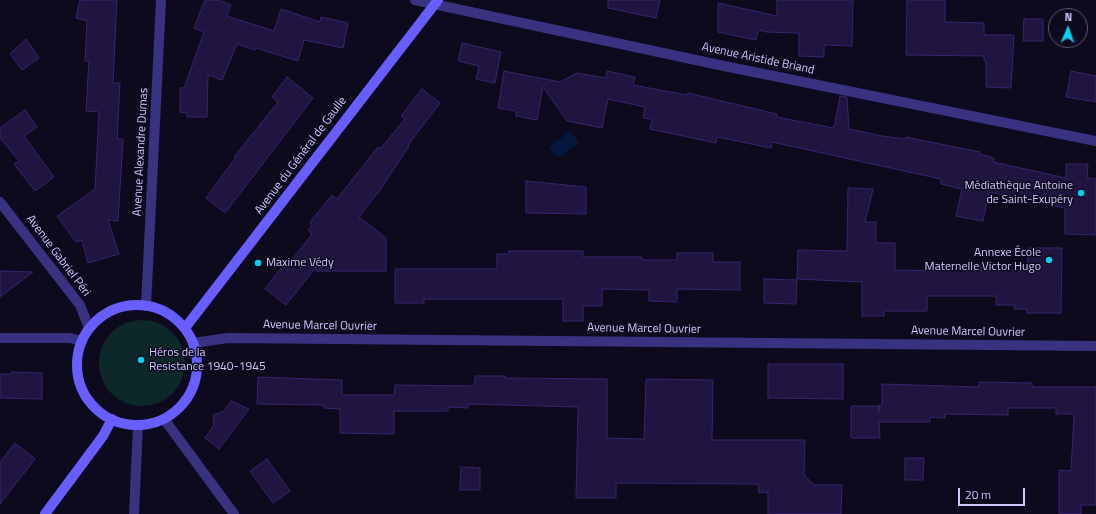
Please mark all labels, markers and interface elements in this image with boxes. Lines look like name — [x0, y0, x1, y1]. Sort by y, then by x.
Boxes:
north arrow — [1048, 8, 1088, 48]
text: N — [1064, 9, 1072, 25]
street label: Avenue Aristide Briand — [700, 40, 816, 78]
street label: Avenue Alexandre Dumas — [130, 87, 152, 217]
street label: Avenue du Général de Gaulle — [252, 94, 350, 218]
place label: Médiathèque Antoine de Saint-Exupéry — [965, 179, 1073, 207]
marker: Médiathèque Antoine de Saint-Exupéry — [1076, 188, 1086, 198]
street label: Avenue Gabriel Péri — [23, 213, 93, 299]
place label: Annexe École Maternelle Victor Hugo — [925, 246, 1041, 274]
marker: Annexe École Maternelle Victor Hugo — [1044, 255, 1054, 265]
place label: Maxime Védy — [266, 256, 334, 270]
marker: Maxime Védy — [253, 258, 263, 268]
street label: Avenue Marcel Ouvrier — [263, 318, 377, 334]
street label: Avenue Marcel Ouvrier — [587, 321, 701, 337]
street label: Avenue Marcel Ouvrier — [911, 324, 1025, 340]
place label: Héros de la Resistance 1940-1945 — [149, 346, 266, 374]
marker: Héros de la Resistance 1940-1945 — [136, 355, 146, 365]
scale bar — [960, 480, 1027, 506]
text: 20 m — [965, 485, 991, 504]

